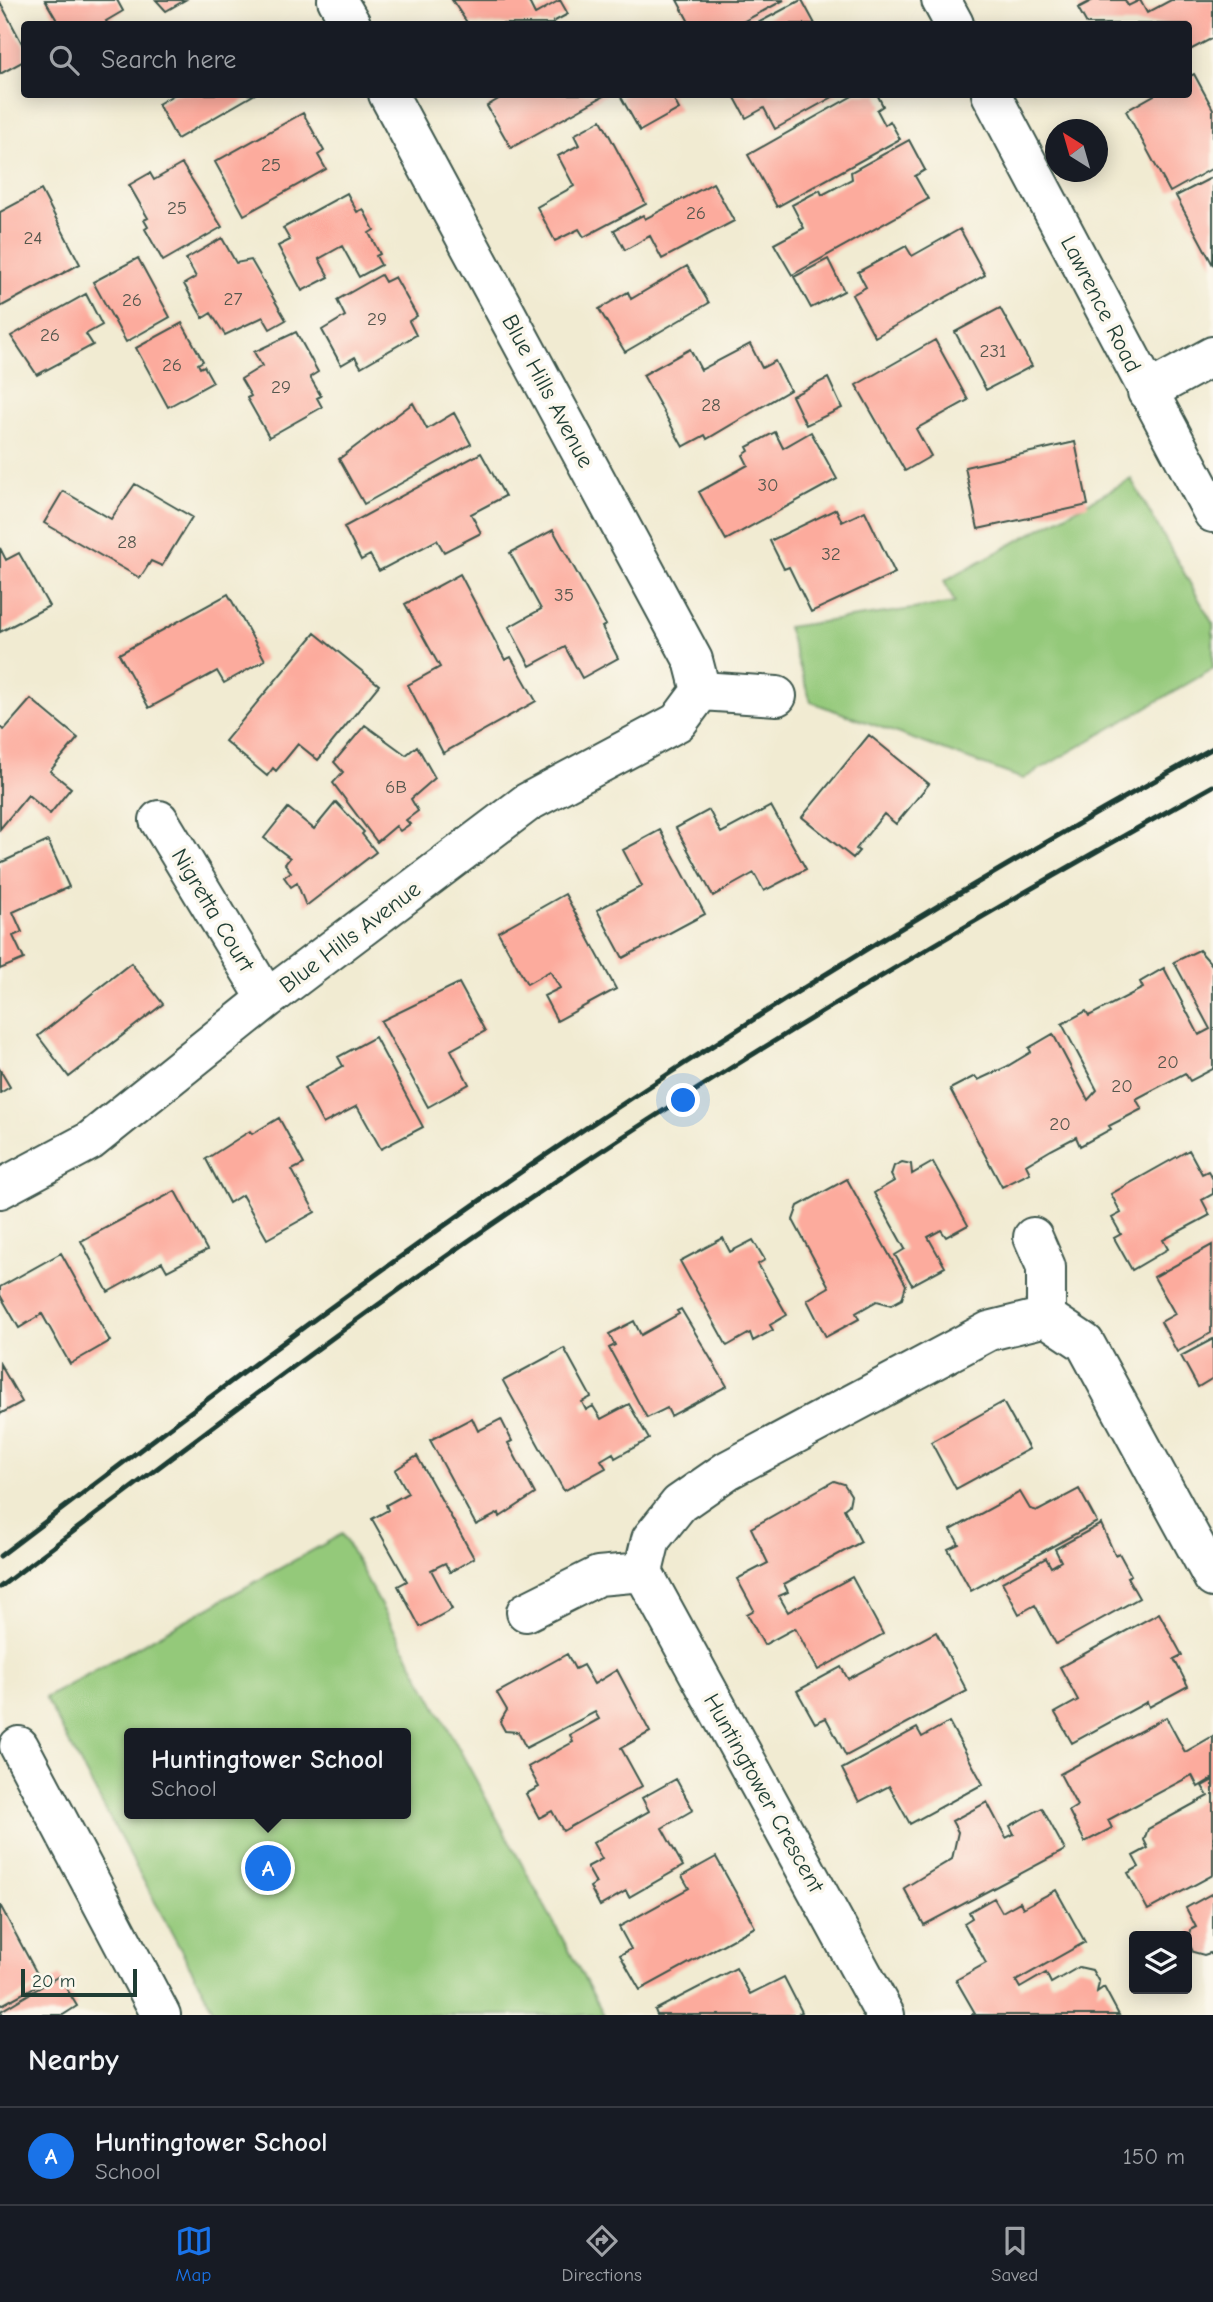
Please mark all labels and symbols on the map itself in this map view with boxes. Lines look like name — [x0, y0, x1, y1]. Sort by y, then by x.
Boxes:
north arrow — [1045, 119, 1108, 182]
house number: 25 — [261, 154, 281, 176]
house number: 25 — [167, 197, 187, 219]
house number: 26 — [686, 202, 706, 224]
house number: 24 — [23, 227, 43, 249]
street label: Lawrence Road — [1055, 231, 1147, 377]
house number: 27 — [224, 288, 242, 310]
house number: 26 — [122, 289, 142, 311]
house number: 29 — [367, 308, 387, 330]
street label: Blue Hills Avenue — [496, 310, 600, 472]
house number: 26 — [40, 324, 60, 346]
house number: 231 — [979, 340, 1007, 362]
house number: 26 — [162, 354, 182, 376]
house number: 29 — [271, 376, 291, 398]
house number: 28 — [701, 394, 721, 416]
house number: 30 — [757, 474, 779, 496]
house number: 28 — [117, 531, 137, 553]
house number: 32 — [821, 543, 841, 565]
house number: 35 — [554, 584, 574, 606]
house number: 6B — [385, 776, 407, 798]
street label: Nigretta Court — [166, 844, 261, 978]
street label: Blue Hills Avenue — [274, 875, 426, 999]
house number: 20 — [1157, 1051, 1179, 1073]
house number: 20 — [1111, 1075, 1133, 1097]
your location — [666, 1083, 700, 1117]
house number: 20 — [1049, 1113, 1071, 1135]
street label: Huntingtower Crescent — [698, 1689, 831, 1898]
pin: A — [245, 1842, 291, 1894]
scale bar — [21, 1966, 136, 1998]

